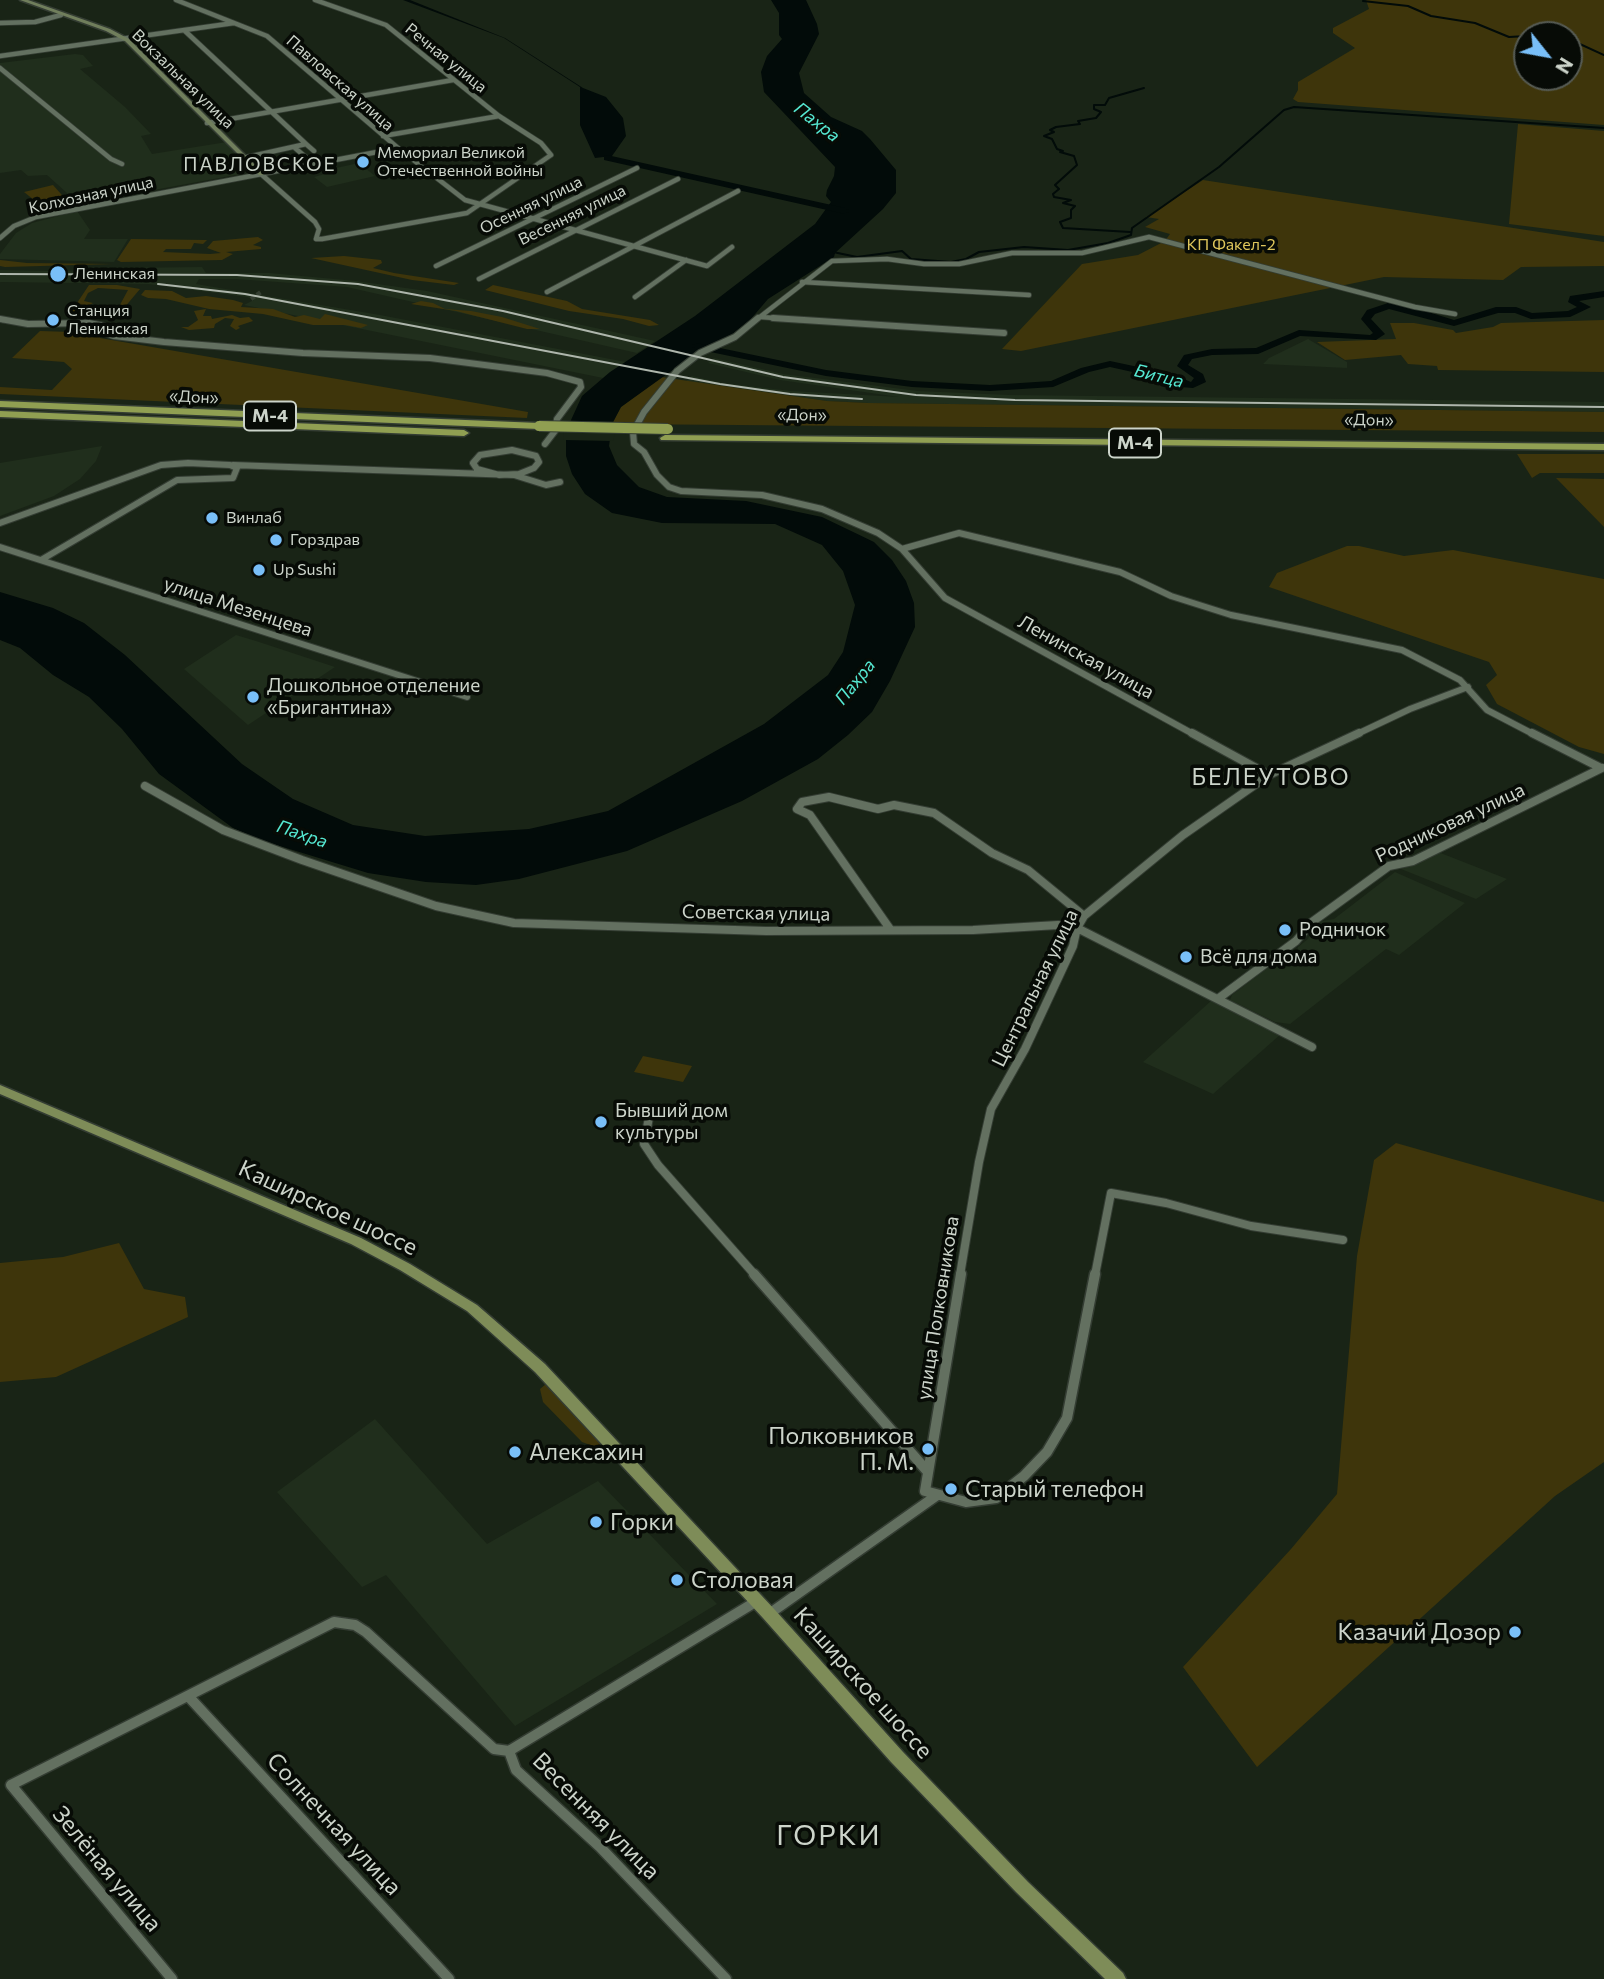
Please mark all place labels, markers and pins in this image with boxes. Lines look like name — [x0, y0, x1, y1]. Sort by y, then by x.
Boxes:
place label: Мемориал Великой Отечественной войны — [377, 143, 543, 181]
marker: Мемориал Великой Отечественной войны — [355, 154, 371, 170]
marker: Ленинская — [48, 264, 68, 284]
place label: Ленинская — [74, 264, 155, 284]
place label: Станция Ленинская — [67, 301, 148, 339]
marker: Станция Ленинская — [45, 312, 61, 328]
place label: Винлаб — [226, 508, 282, 528]
marker: Винлаб — [204, 510, 220, 526]
place label: Горздрав — [290, 530, 360, 550]
marker: Горздрав — [268, 532, 284, 548]
place label: Up Sushi — [273, 560, 336, 580]
marker: Up Sushi — [251, 562, 267, 578]
place label: Дошкольное отделение «Бригантина» — [267, 675, 480, 719]
marker: Дошкольное отделение «Бригантина» — [245, 689, 261, 705]
place label: Родничок — [1299, 919, 1386, 941]
marker: Родничок — [1277, 922, 1293, 938]
place label: Всё для дома — [1200, 946, 1317, 968]
marker: Всё для дома — [1178, 949, 1194, 965]
place label: Бывший дом культуры — [615, 1100, 728, 1144]
marker: Бывший дом культуры — [593, 1114, 609, 1130]
place label: Полковников П. М. — [768, 1422, 914, 1476]
place label: Алексахин — [529, 1438, 644, 1466]
marker: Полковников П. М. — [920, 1441, 936, 1457]
marker: Алексахин — [507, 1444, 523, 1460]
place label: Старый телефон — [965, 1475, 1144, 1503]
marker: Старый телефон — [943, 1481, 959, 1497]
place label: Горки — [610, 1508, 674, 1536]
marker: Горки — [588, 1514, 604, 1530]
place label: Столовая — [691, 1566, 794, 1594]
marker: Столовая — [669, 1572, 685, 1588]
place label: Казачий Дозор — [1338, 1618, 1501, 1646]
marker: Казачий Дозор — [1507, 1624, 1523, 1640]

